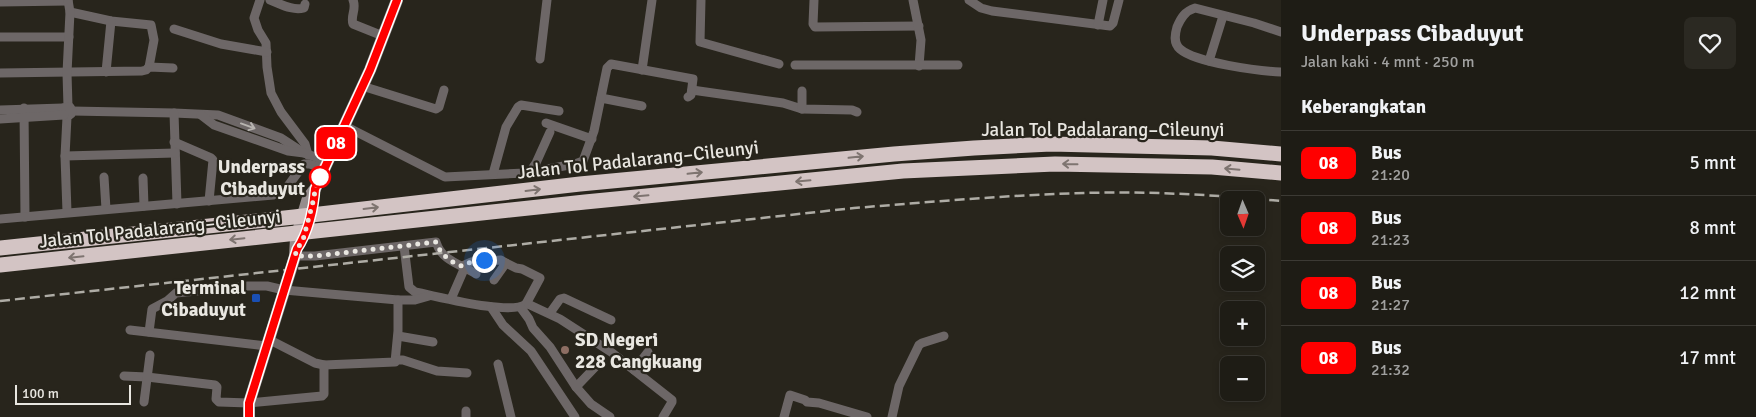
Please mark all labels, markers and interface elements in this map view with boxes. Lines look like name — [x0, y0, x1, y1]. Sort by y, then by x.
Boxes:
button: heart — [1684, 17, 1736, 69]
text: Underpass Cibaduyut — [1301, 18, 1523, 48]
text: Jalan kaki · 4 mnt · 250 m — [1301, 52, 1475, 72]
text: Keberangkatan — [1301, 95, 1426, 119]
street label: Jalan Tol Padalarang–Cileunyi — [982, 118, 1224, 142]
one-way arrow — [240, 122, 255, 131]
line badge: 08 — [314, 127, 358, 159]
text: 08 — [326, 132, 346, 154]
street label: Jalan Tol Padalarang–Cileunyi — [516, 135, 760, 185]
text: Bus — [1371, 141, 1402, 165]
text: 5 mnt — [1689, 151, 1736, 175]
text: 08 — [1319, 152, 1338, 174]
one-way arrow — [848, 153, 864, 162]
place label: Underpass Cibaduyut — [218, 155, 305, 201]
one-way arrow — [1062, 159, 1078, 169]
one-way arrow — [1225, 164, 1241, 173]
text: 21:20 — [1371, 165, 1410, 185]
marker: Underpass Cibaduyut — [309, 166, 331, 188]
one-way arrow — [686, 168, 702, 178]
one-way arrow — [795, 176, 811, 186]
one-way arrow — [525, 185, 541, 195]
north arrow — [1220, 191, 1265, 236]
map controls — [1220, 191, 1265, 401]
one-way arrow — [634, 192, 650, 201]
one-way arrow — [363, 203, 379, 213]
street label: Jalan Tol Padalarang–Cileunyi — [38, 204, 282, 254]
text: Bus — [1371, 206, 1402, 230]
text: 8 mnt — [1689, 216, 1736, 240]
text: 08 — [1319, 217, 1338, 239]
text: 21:23 — [1371, 230, 1410, 250]
one-way arrow — [230, 234, 246, 244]
button: layers — [1220, 246, 1265, 291]
your location — [472, 248, 497, 273]
one-way arrow — [68, 252, 84, 262]
text: Bus — [1371, 271, 1402, 295]
place label: Terminal Cibaduyut — [161, 276, 246, 322]
text: 12 mnt — [1679, 281, 1736, 305]
text: 08 — [1319, 282, 1338, 304]
marker: Terminal Cibaduyut — [250, 292, 262, 304]
text: 21:27 — [1371, 295, 1410, 315]
button: + — [1220, 301, 1265, 346]
place label: SD Negeri 228 Cangkuang — [575, 328, 702, 374]
text: Bus — [1371, 336, 1402, 360]
marker: SD Negeri 228 Cangkuang — [559, 344, 571, 356]
text: 17 mnt — [1679, 346, 1736, 370]
text: 08 — [1319, 347, 1338, 369]
button: − — [1220, 356, 1265, 401]
text: 21:32 — [1371, 360, 1410, 380]
scale bar — [15, 382, 131, 405]
text: 100 m — [22, 385, 59, 402]

